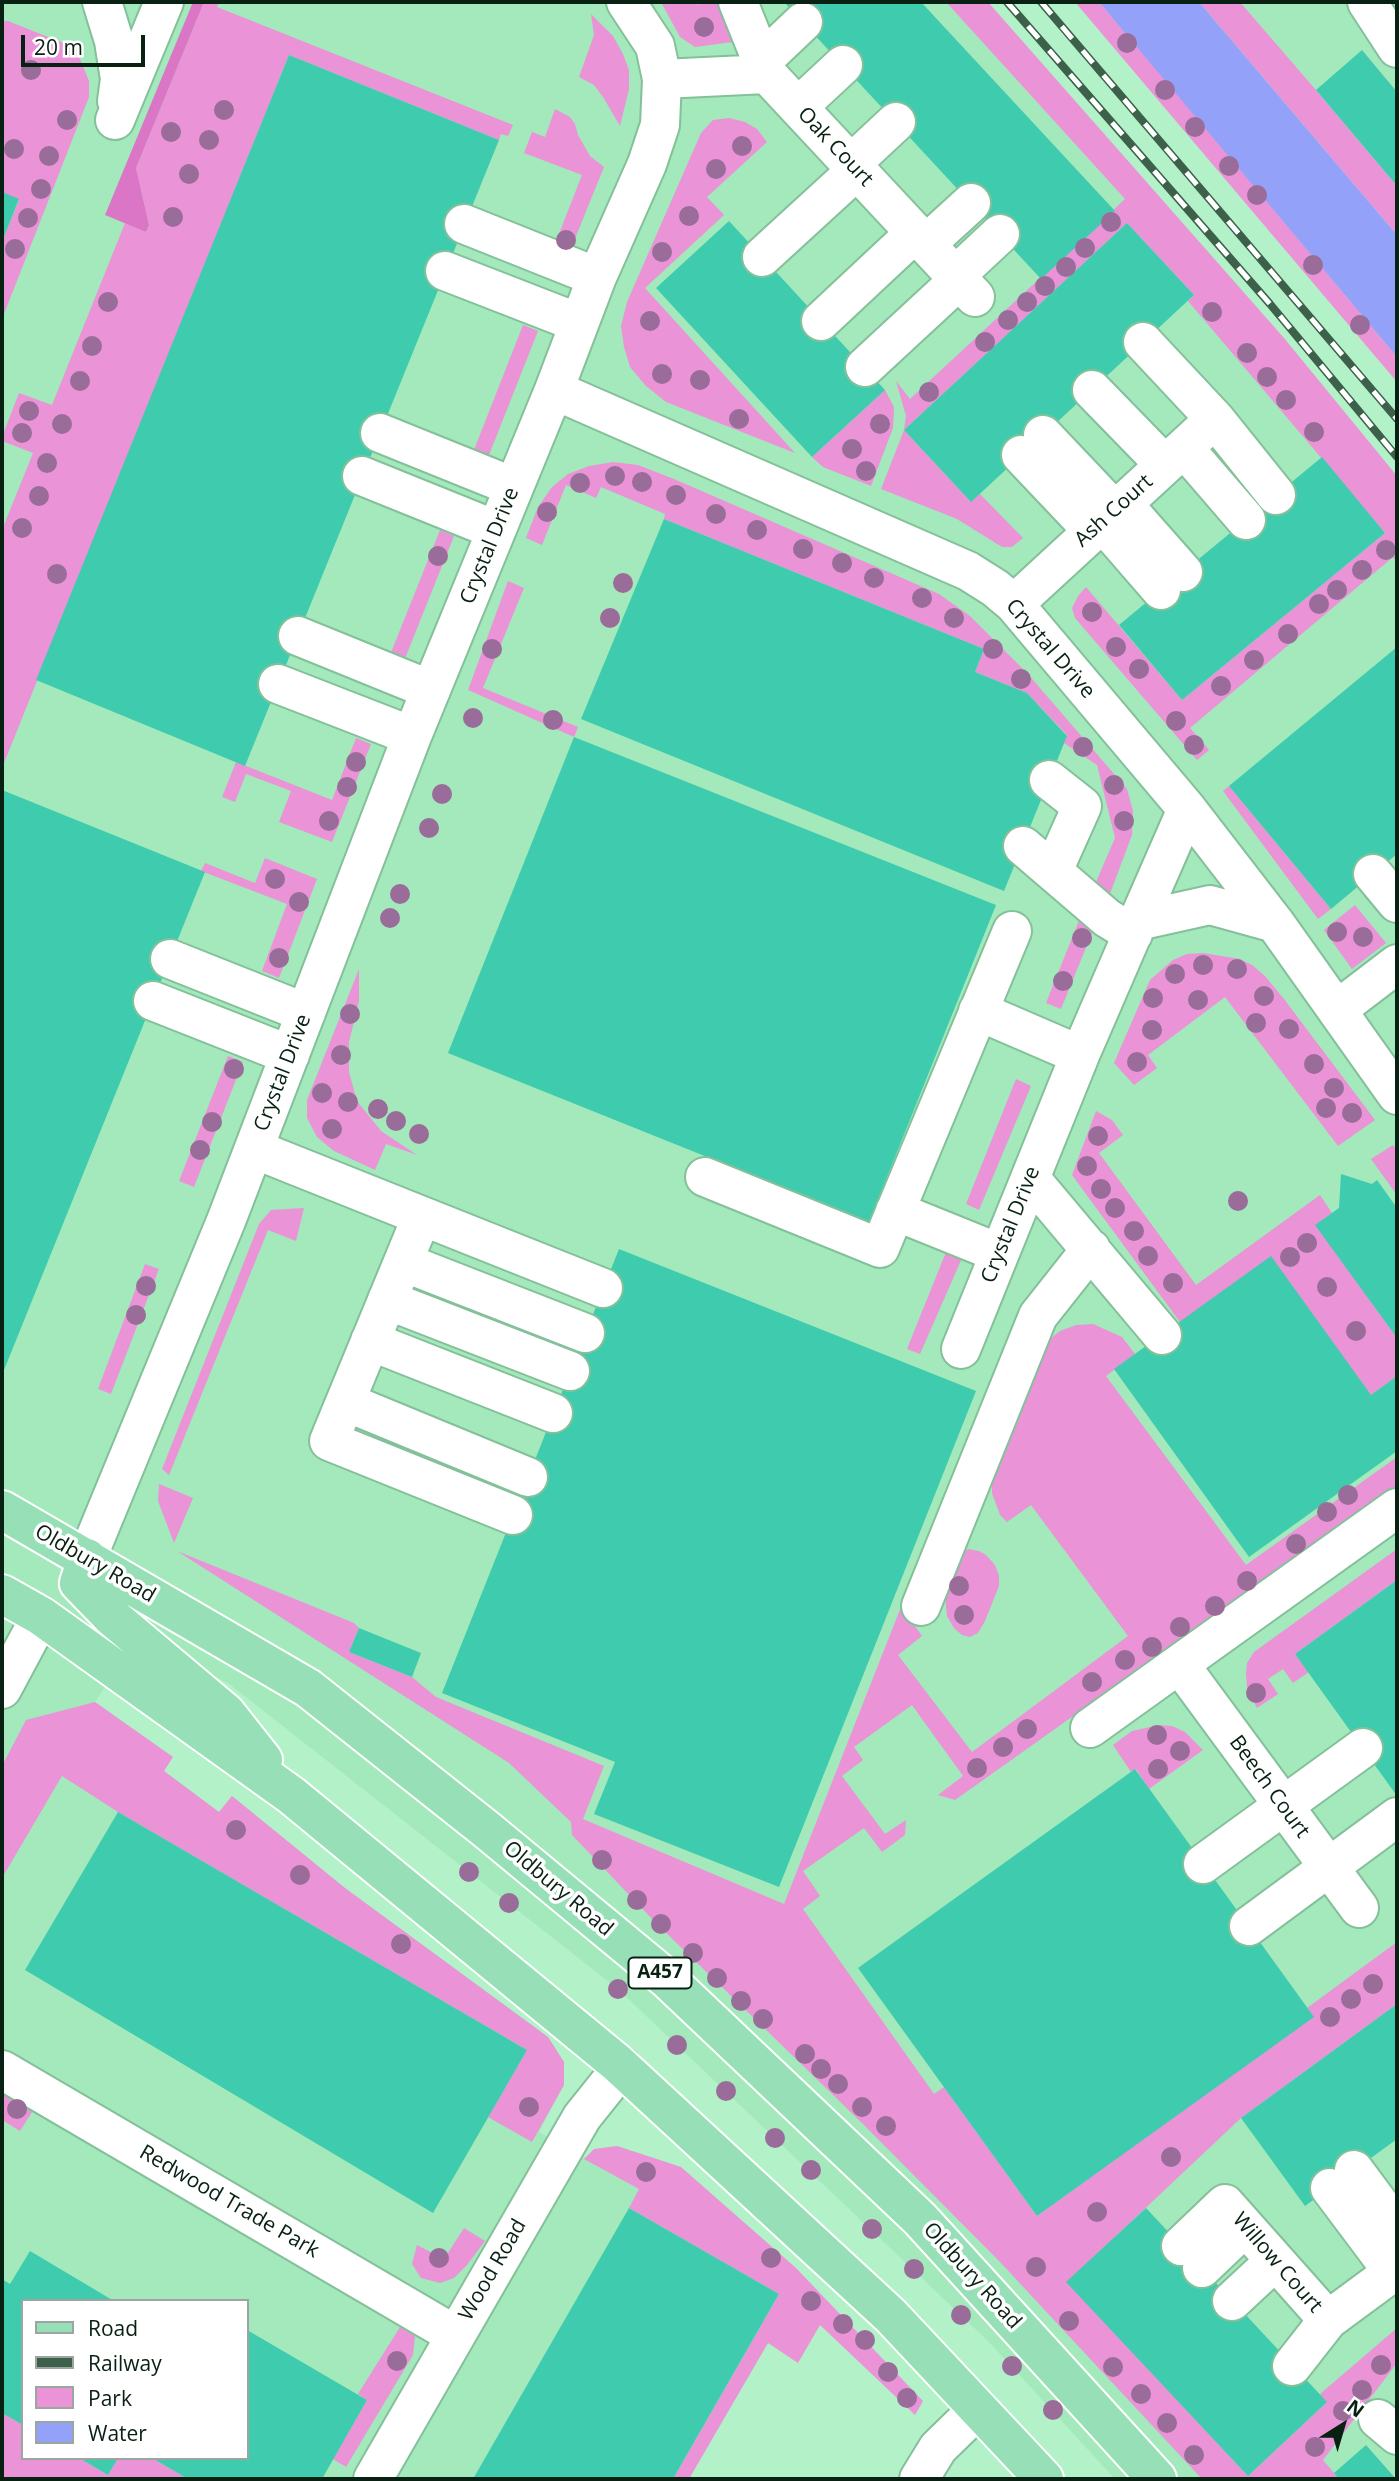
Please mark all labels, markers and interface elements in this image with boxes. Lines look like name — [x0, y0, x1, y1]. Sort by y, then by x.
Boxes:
scale bar — [24, 21, 149, 65]
text: 20 m — [34, 33, 83, 61]
street label: Oak Court — [792, 102, 878, 192]
street label: Ash Court — [1070, 469, 1158, 553]
street label: Crystal Drive — [455, 484, 525, 608]
street label: Crystal Drive — [1000, 594, 1100, 704]
street label: Crystal Drive — [249, 1011, 317, 1135]
street label: Crystal Drive — [976, 1163, 1046, 1287]
street label: Oldbury Road — [30, 1519, 160, 1609]
street label: Beech Court — [1223, 1731, 1315, 1843]
street label: Oldbury Road — [498, 1836, 618, 1942]
road number: A457 — [628, 1957, 692, 1988]
street label: Redwood Trade Park — [135, 2140, 323, 2264]
street label: Willow Court — [1227, 2208, 1327, 2318]
street label: Wood Road — [454, 2215, 532, 2325]
street label: Oldbury Road — [918, 2217, 1026, 2335]
legend — [21, 2299, 248, 2460]
text: Road — [88, 2314, 138, 2342]
text: Railway — [88, 2349, 162, 2377]
text: Park — [88, 2384, 132, 2412]
north arrow — [1308, 2390, 1378, 2460]
text: N — [1342, 2393, 1370, 2423]
text: Water — [88, 2419, 147, 2447]

